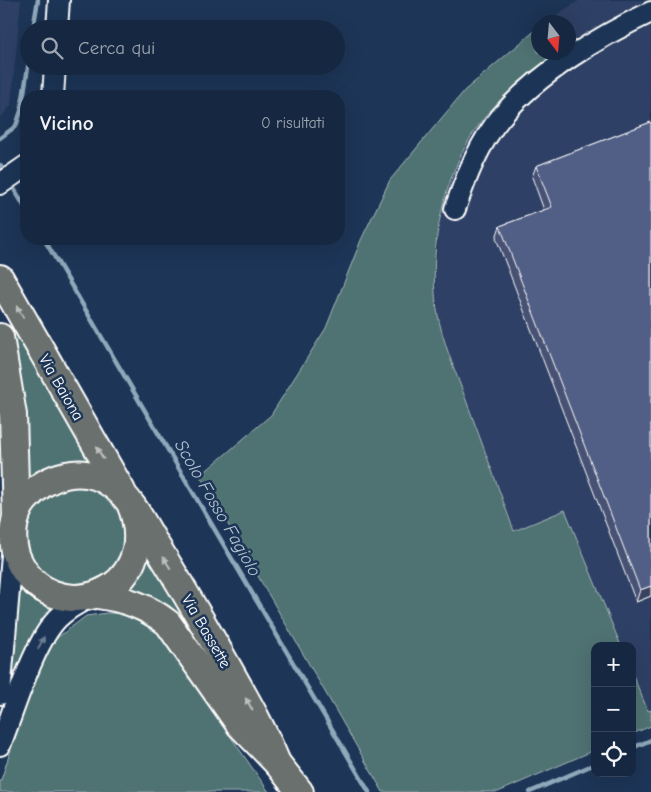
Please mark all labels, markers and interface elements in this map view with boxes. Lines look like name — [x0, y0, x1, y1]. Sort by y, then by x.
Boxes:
north arrow — [531, 15, 576, 60]
search box — [20, 20, 345, 75]
icon: search — [38, 34, 66, 62]
text: Cerca qui — [78, 37, 155, 59]
text: Vicino — [40, 111, 94, 135]
text: 0 risultati — [261, 114, 325, 132]
one-way arrow — [15, 306, 24, 319]
street label: Via Baiona — [35, 351, 87, 424]
water label: Scolo Fosso Fagiolo — [170, 436, 265, 580]
one-way arrow — [96, 447, 105, 460]
one-way arrow — [163, 556, 172, 569]
street label: Via Bassette — [178, 592, 234, 671]
one-way arrow — [37, 636, 45, 650]
map controls — [591, 642, 636, 777]
button: + — [591, 642, 636, 687]
button: − — [591, 687, 636, 732]
one-way arrow — [244, 697, 253, 710]
button: locate — [591, 732, 636, 777]

